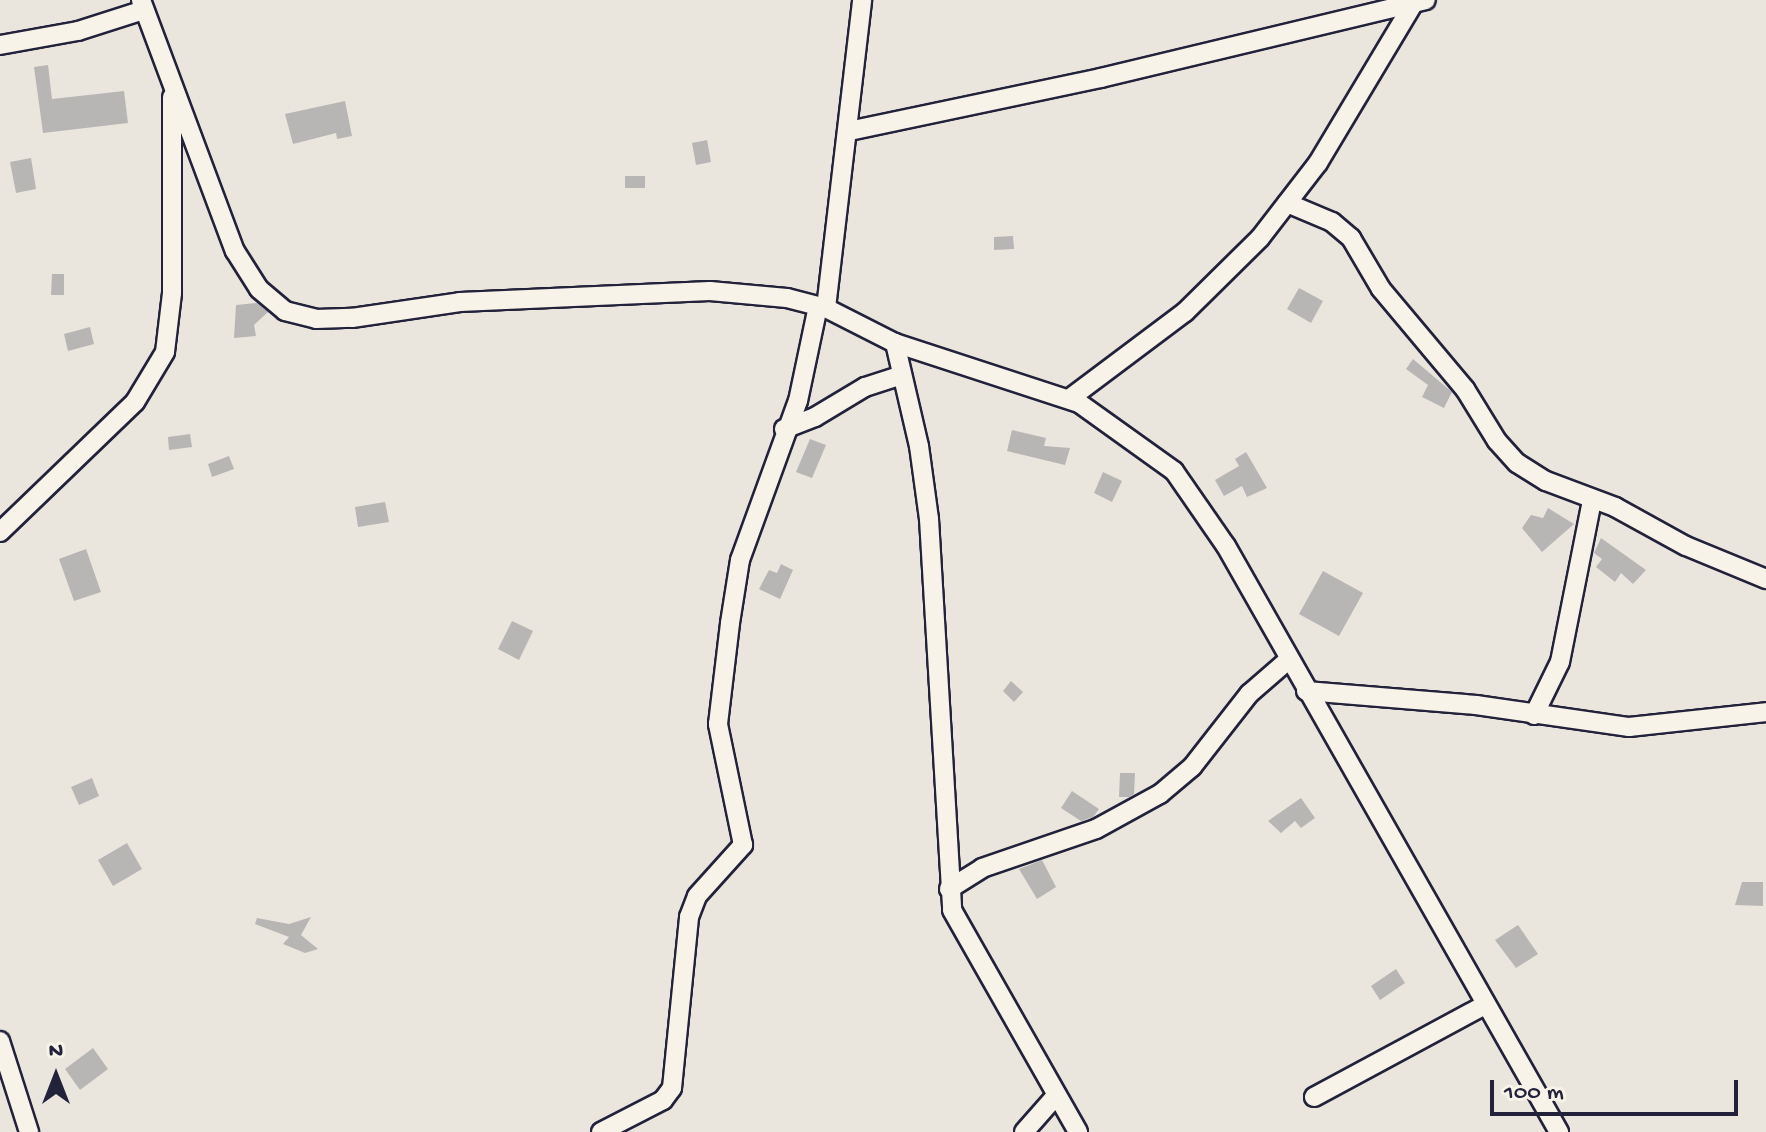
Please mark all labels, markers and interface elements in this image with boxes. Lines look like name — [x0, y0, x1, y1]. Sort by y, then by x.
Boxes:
north arrow — [16, 1036, 96, 1116]
text: N — [49, 1039, 63, 1065]
scale bar — [1494, 1064, 1742, 1114]
text: 100 m — [1504, 1079, 1564, 1108]

